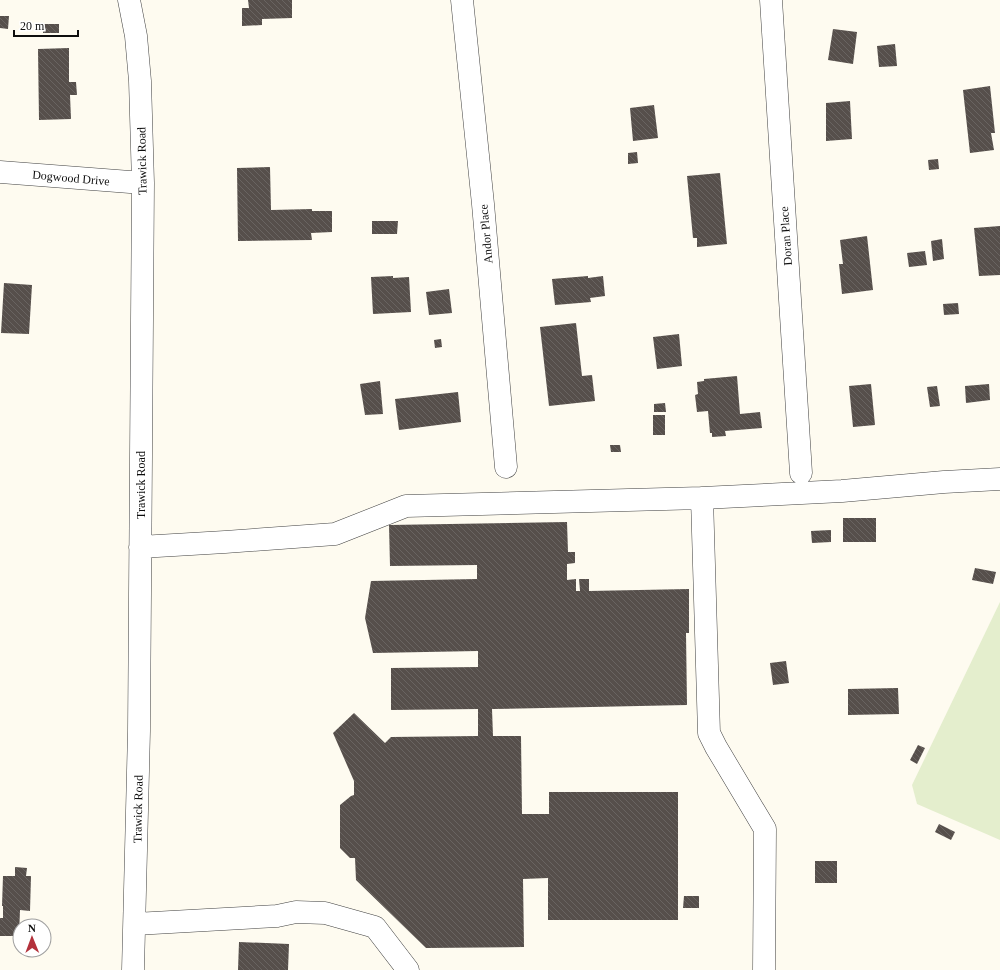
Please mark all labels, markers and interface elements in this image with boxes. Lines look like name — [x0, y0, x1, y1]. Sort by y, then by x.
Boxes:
scale bar — [14, 12, 78, 38]
text: 20 m — [20, 19, 45, 33]
street label: Trawick Road — [134, 127, 150, 195]
street label: Dogwood Drive — [32, 168, 110, 188]
street label: Andor Place — [476, 204, 496, 264]
street label: Doran Place — [777, 206, 795, 266]
street label: Trawick Road — [134, 451, 148, 519]
street label: Trawick Road — [130, 775, 146, 843]
north arrow — [12, 918, 52, 958]
text: N — [28, 922, 36, 934]

